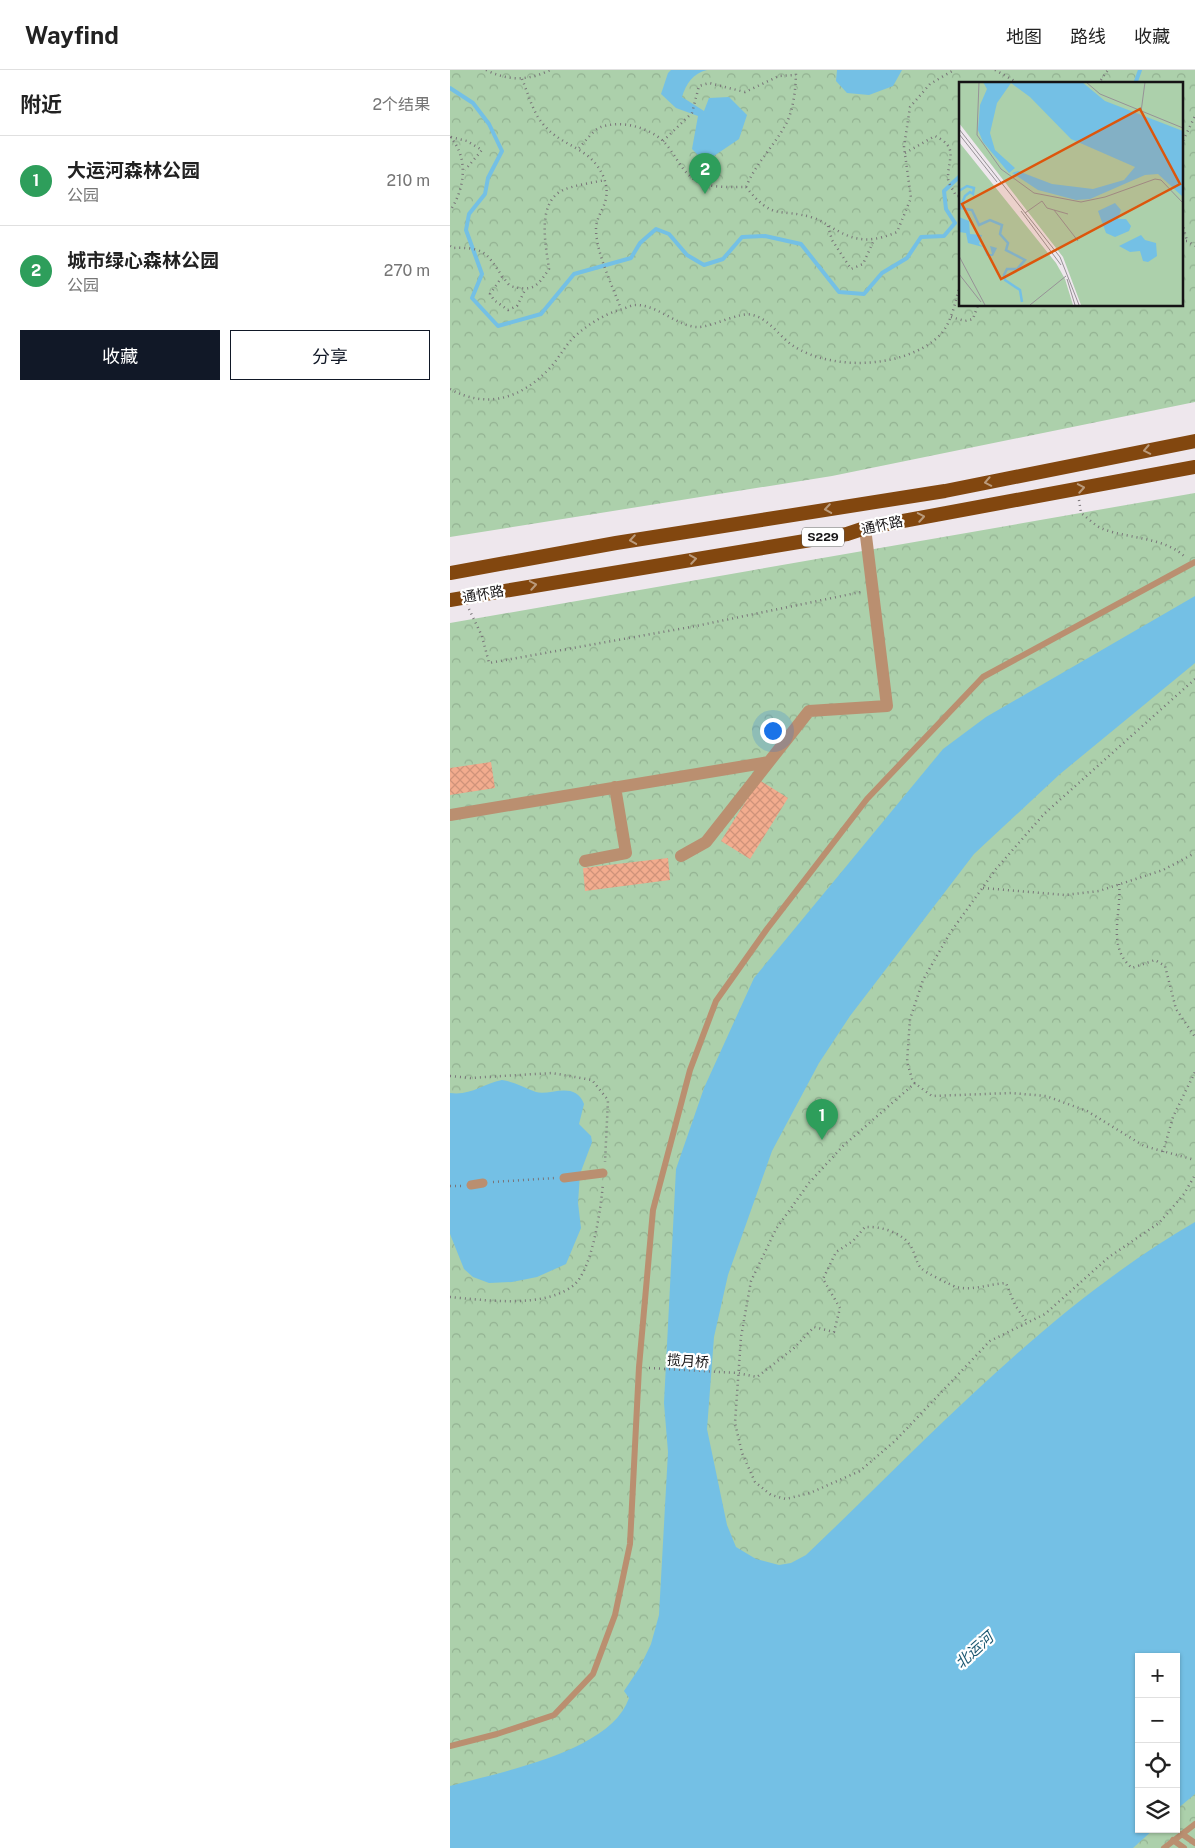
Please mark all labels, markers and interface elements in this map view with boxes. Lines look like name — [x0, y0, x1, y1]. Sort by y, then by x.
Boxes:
text: Wayfind — [25, 21, 119, 49]
text: 地图 — [1006, 26, 1042, 47]
text: 路线 — [1070, 26, 1106, 47]
text: 收藏 — [1134, 26, 1170, 47]
inset map — [959, 82, 1182, 306]
text: 附近 — [20, 92, 62, 117]
text: 2个结果 — [372, 95, 430, 114]
pin: 2 — [689, 153, 721, 194]
text: 大运河森林公园 — [67, 159, 200, 181]
text: 1 — [33, 171, 39, 190]
text: 210 m — [386, 171, 430, 190]
text: 公园 — [67, 186, 99, 205]
text: 城市绿心森林公园 — [67, 249, 219, 271]
text: 2 — [31, 261, 41, 280]
text: 270 m — [384, 261, 430, 280]
text: 公园 — [67, 276, 99, 295]
button: 收藏 — [20, 330, 220, 380]
button: 分享 — [230, 330, 430, 380]
one-way arrow — [1143, 445, 1152, 455]
one-way arrow — [983, 476, 992, 487]
one-way arrow — [1077, 483, 1086, 494]
one-way arrow — [823, 504, 832, 514]
street label: 通怀路 — [860, 513, 904, 537]
one-way arrow — [917, 513, 926, 523]
road number: S229 — [802, 528, 844, 547]
one-way arrow — [628, 535, 637, 545]
one-way arrow — [689, 554, 697, 565]
one-way arrow — [528, 581, 537, 591]
street label: 通怀路 — [461, 582, 505, 606]
your location — [760, 718, 786, 744]
pin: 1 — [806, 1099, 838, 1140]
street label: 揽月桥 — [666, 1352, 710, 1370]
water label: 北运河 — [952, 1627, 999, 1671]
map controls — [1135, 1653, 1180, 1833]
button: + — [1135, 1653, 1180, 1698]
button: − — [1135, 1698, 1180, 1743]
button: locate — [1135, 1743, 1180, 1788]
button: layers — [1135, 1788, 1180, 1833]

